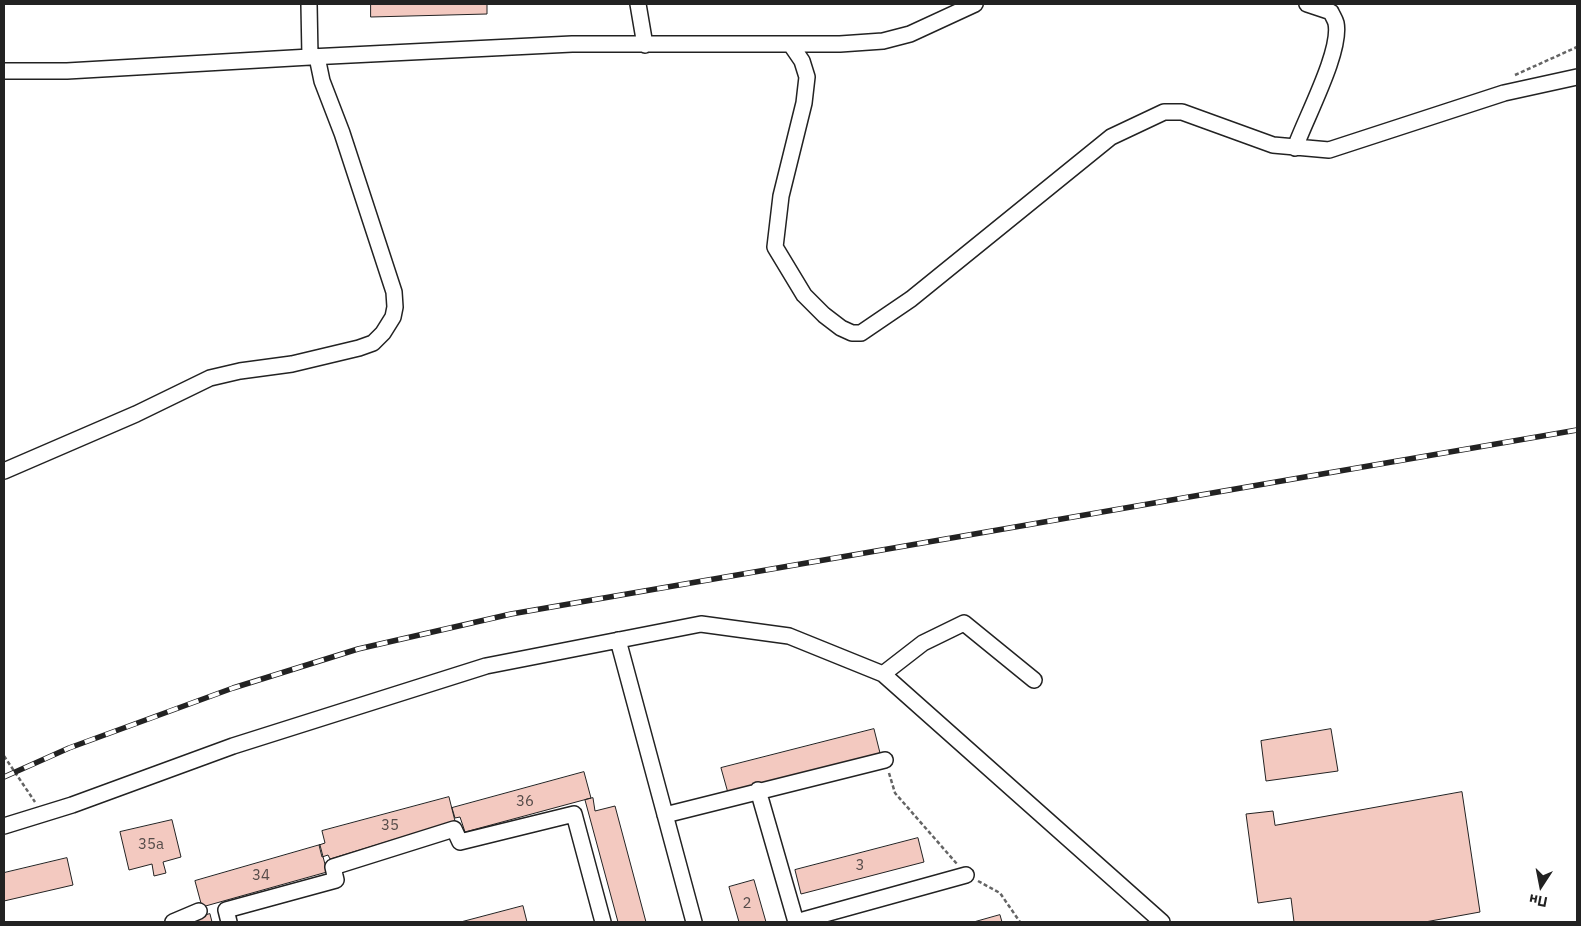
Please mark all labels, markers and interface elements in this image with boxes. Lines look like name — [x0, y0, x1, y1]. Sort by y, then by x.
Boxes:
house number: 36 — [516, 793, 534, 811]
house number: 35 — [381, 817, 399, 835]
house number: 35а — [138, 836, 164, 854]
house number: 3 — [856, 857, 864, 875]
north arrow — [1516, 861, 1566, 911]
house number: 34 — [252, 867, 270, 885]
text: Пн — [1527, 890, 1549, 911]
house number: 2 — [743, 895, 751, 913]

